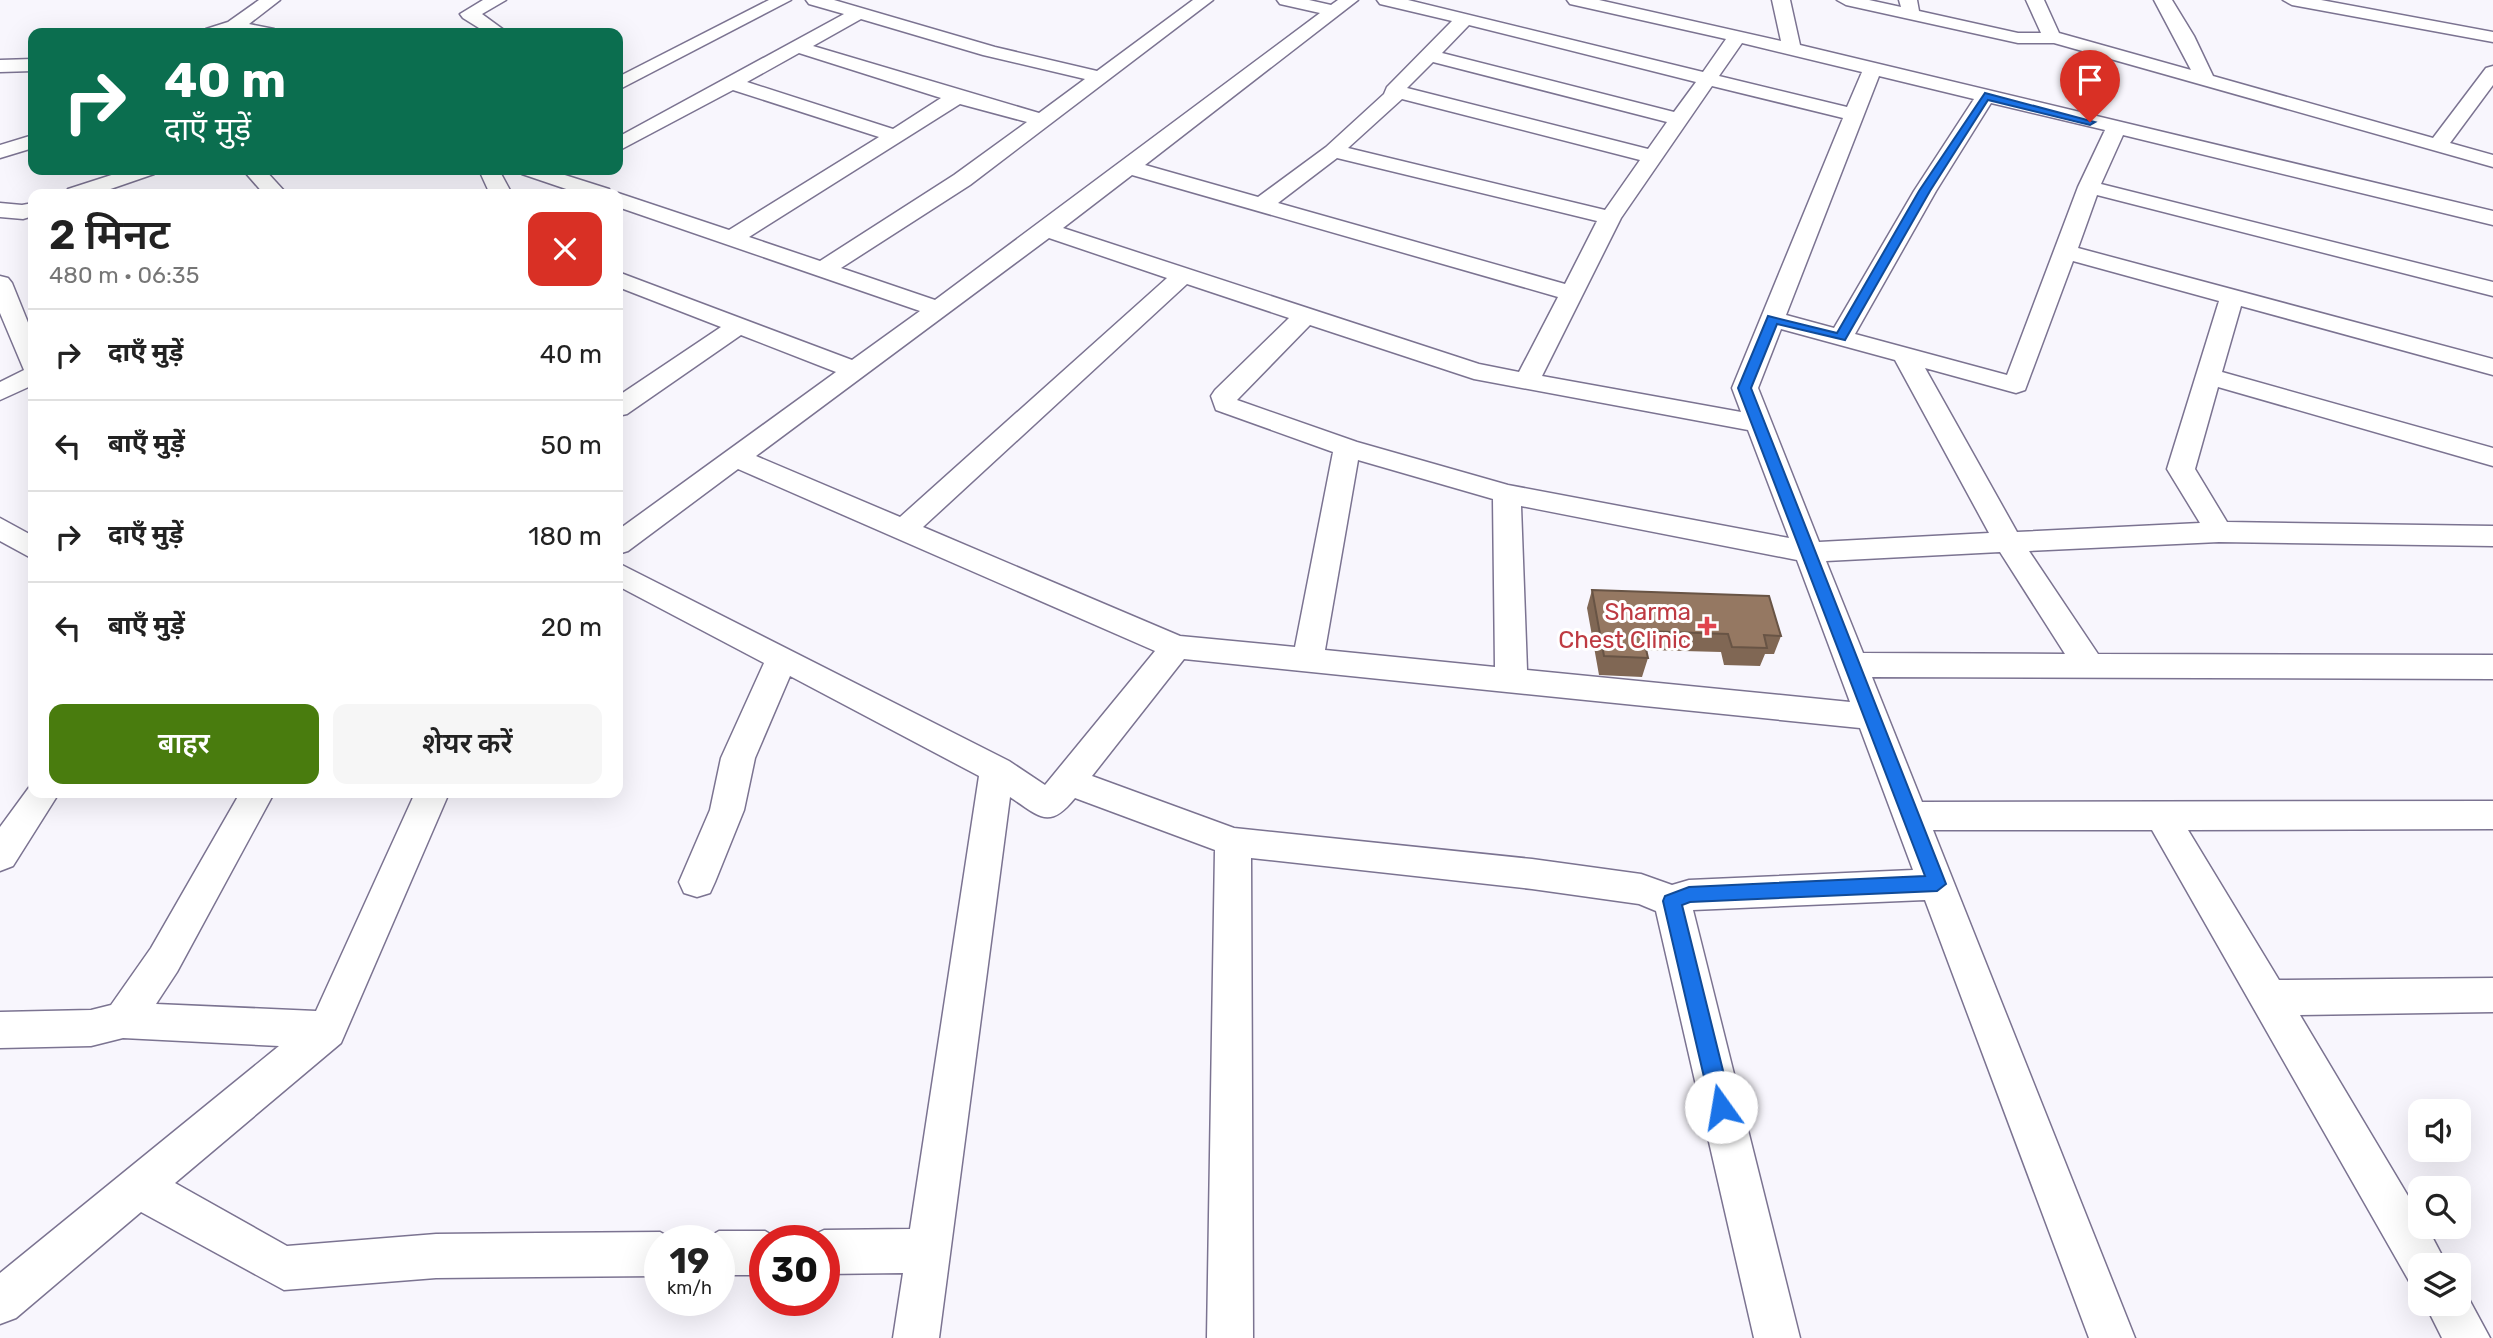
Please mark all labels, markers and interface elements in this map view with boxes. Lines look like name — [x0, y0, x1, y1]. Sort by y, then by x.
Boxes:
pin — [2060, 50, 2120, 122]
text: 40 m — [164, 51, 286, 109]
icon: right — [49, 56, 140, 147]
icon: arrive — [2071, 61, 2109, 99]
text: दाएँ मुड़ें — [164, 110, 251, 148]
text: 2 मिनट — [49, 210, 170, 260]
button: close — [528, 212, 602, 286]
text: 480 m · 06:35 — [49, 261, 199, 289]
icon: right — [49, 336, 87, 374]
text: दाएँ मुड़ें — [108, 337, 183, 368]
text: 40 m — [540, 339, 602, 370]
icon: left — [49, 427, 87, 465]
text: बाएँ मुड़ें — [108, 428, 185, 459]
text: 50 m — [541, 430, 602, 461]
icon: right — [49, 518, 87, 556]
text: दाएँ मुड़ें — [108, 519, 183, 550]
text: 180 m — [528, 521, 602, 552]
place label: Sharma Chest Clinic — [1558, 598, 1691, 654]
icon: left — [49, 609, 87, 647]
text: बाएँ मुड़ें — [108, 610, 185, 641]
text: 20 m — [541, 612, 602, 643]
marker: Sharma Chest Clinic — [1697, 616, 1717, 636]
button: बाहर — [49, 704, 319, 784]
button: शेयर करें — [333, 704, 602, 784]
position arrow — [1684, 1070, 1758, 1144]
map controls — [2408, 1099, 2471, 1316]
button: sound — [2408, 1099, 2471, 1162]
button: search — [2408, 1176, 2471, 1239]
speed limit sign: 30 — [749, 1225, 840, 1316]
text: 19 — [670, 1240, 709, 1282]
button: layers — [2408, 1253, 2471, 1316]
text: km/h — [667, 1277, 712, 1299]

